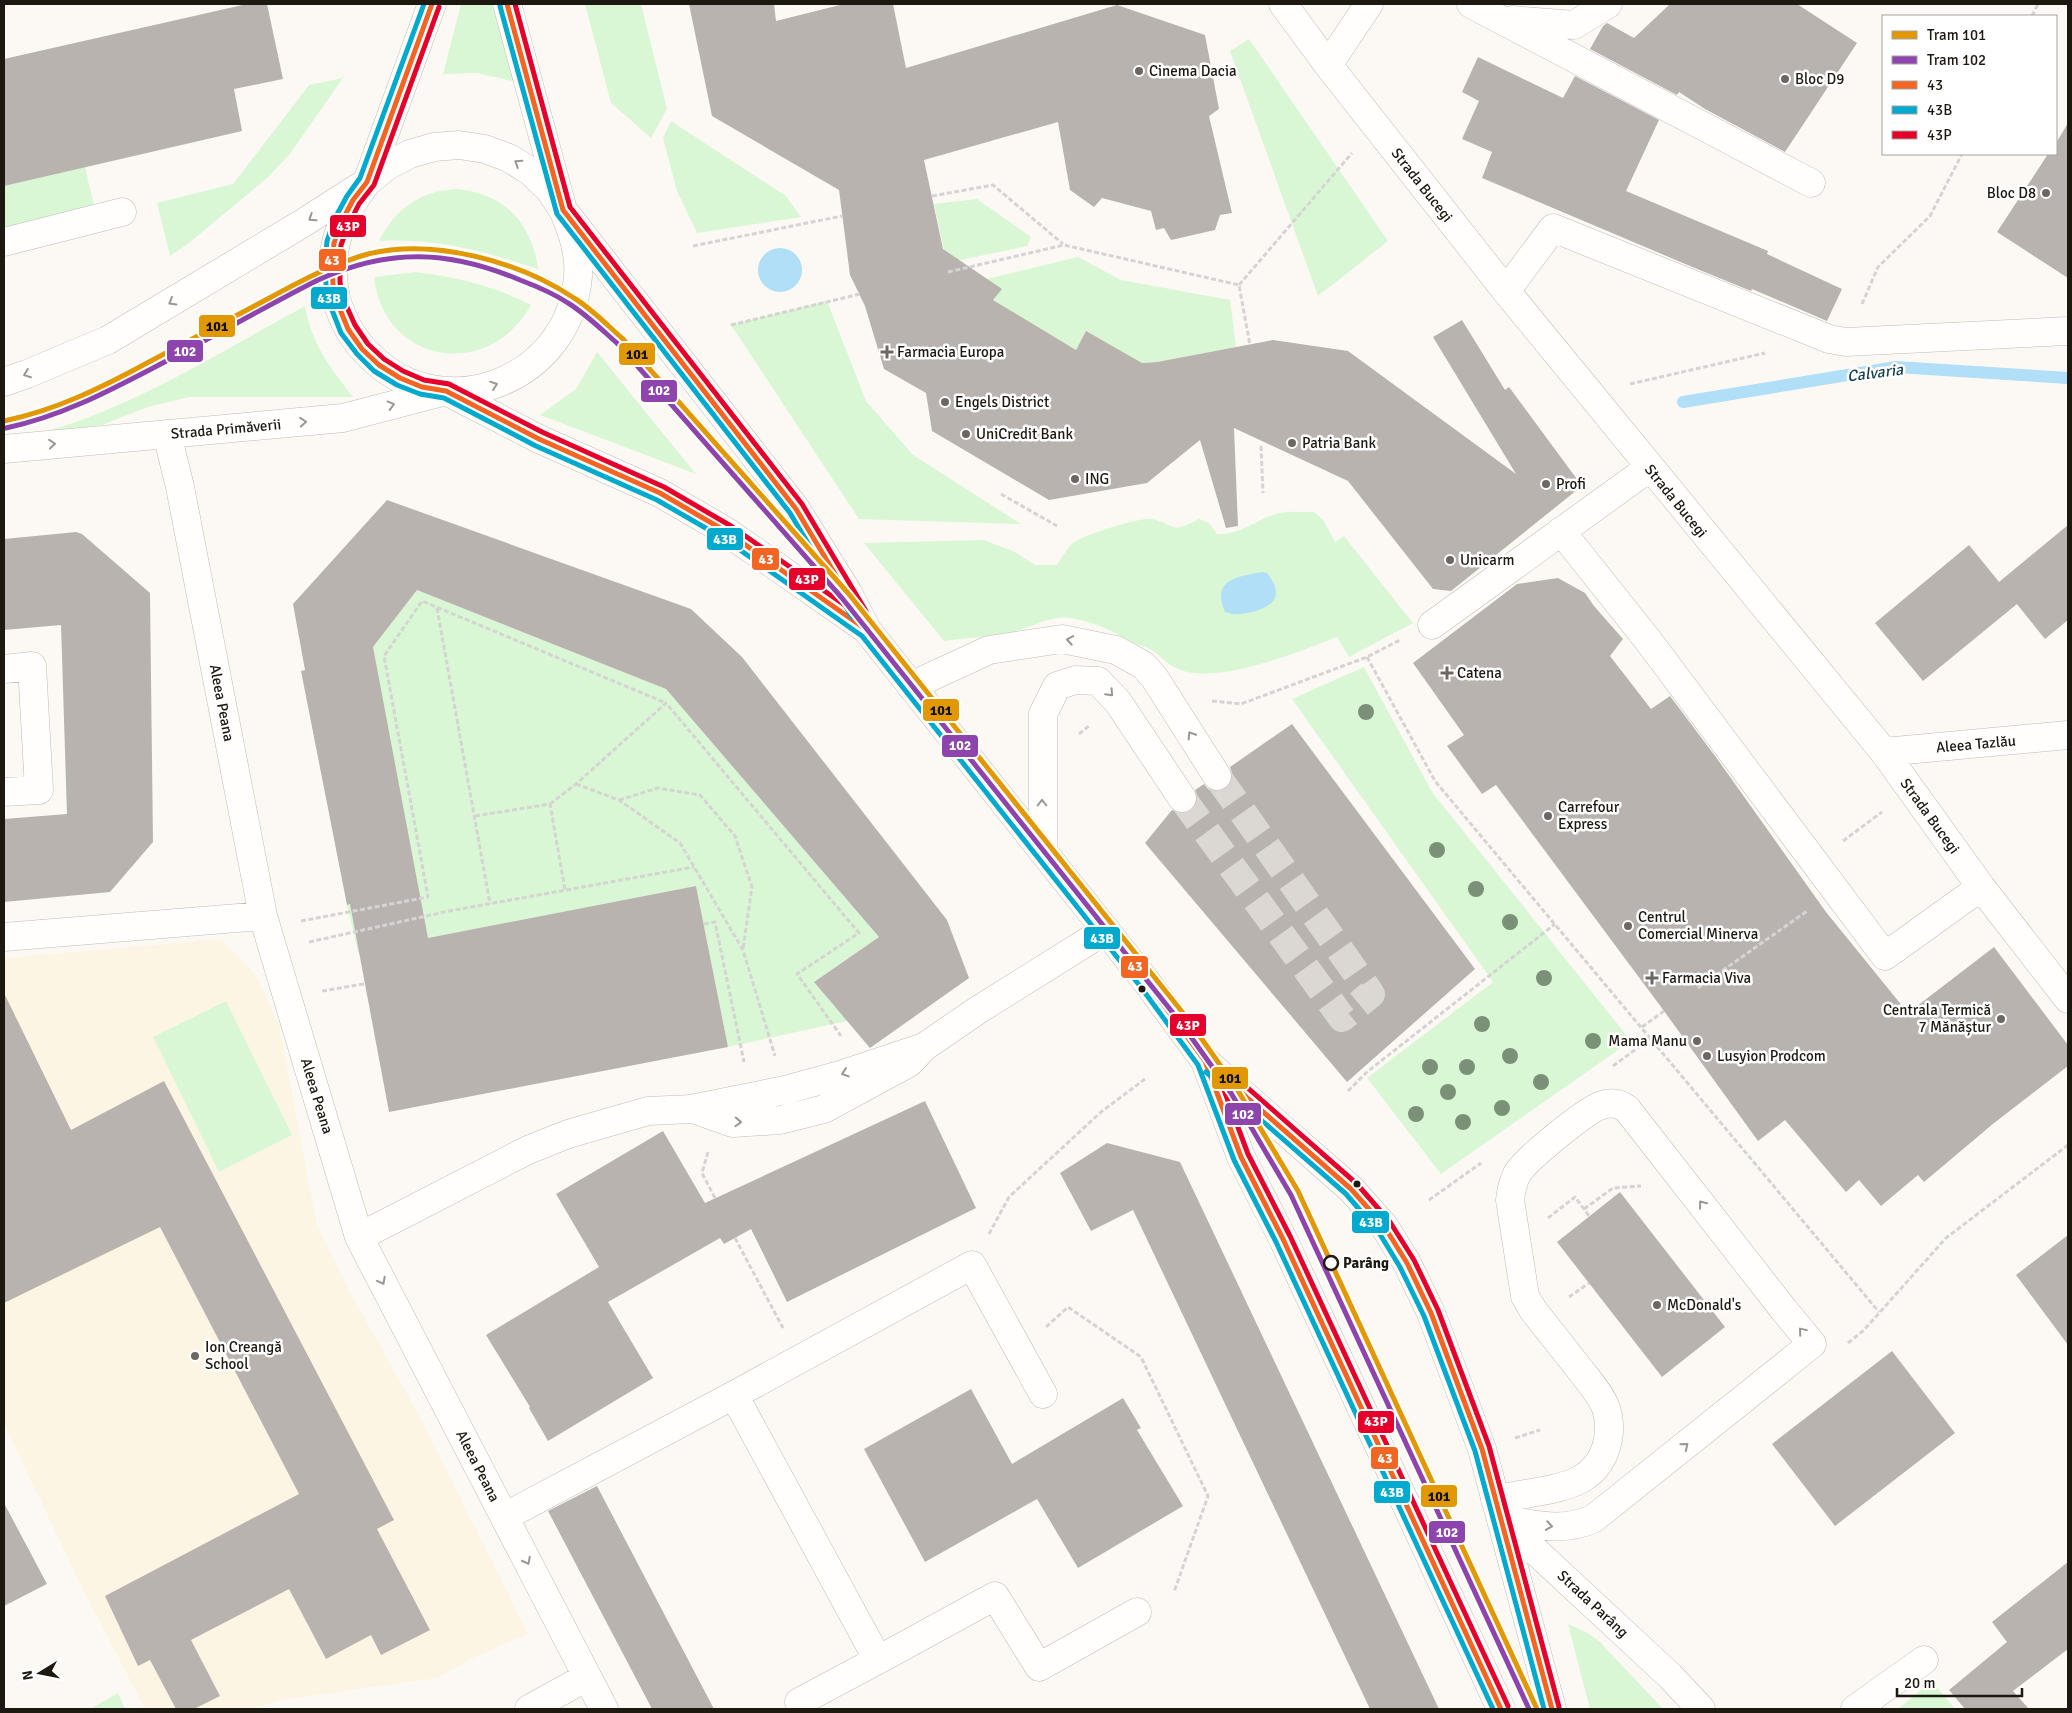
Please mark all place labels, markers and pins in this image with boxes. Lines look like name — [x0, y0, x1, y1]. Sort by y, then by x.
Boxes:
place label: Cinema Dacia — [1149, 62, 1237, 80]
marker: Cinema Dacia — [1133, 65, 1145, 77]
place label: Bloc D9 — [1795, 70, 1844, 88]
marker: Bloc D9 — [1779, 73, 1791, 85]
place label: Bloc D8 — [1987, 184, 2036, 202]
marker: Bloc D8 — [2040, 187, 2052, 199]
place label: Farmacia Europa — [897, 343, 1004, 361]
marker: Farmacia Europa — [881, 346, 893, 358]
place label: Engels District — [955, 393, 1049, 411]
marker: Engels District — [939, 396, 951, 408]
place label: UniCredit Bank — [976, 425, 1073, 443]
marker: UniCredit Bank — [960, 428, 972, 440]
place label: Patria Bank — [1302, 434, 1376, 452]
marker: Patria Bank — [1286, 437, 1298, 449]
place label: ING — [1085, 470, 1109, 488]
marker: ING — [1069, 473, 1081, 485]
place label: Profi — [1556, 475, 1586, 493]
marker: Profi — [1540, 478, 1552, 490]
place label: Unicarm — [1460, 551, 1514, 569]
marker: Unicarm — [1444, 554, 1456, 566]
place label: Catena — [1457, 664, 1502, 682]
marker: Catena — [1441, 667, 1453, 679]
place label: Carrefour Express — [1558, 798, 1620, 833]
marker: Carrefour Express — [1542, 810, 1554, 822]
place label: Centrul Comercial Minerva — [1638, 908, 1758, 943]
marker: Centrul Comercial Minerva — [1622, 920, 1634, 932]
place label: Farmacia Viva — [1662, 969, 1751, 987]
marker: Farmacia Viva — [1646, 972, 1658, 984]
unlabelled marker — [1137, 984, 1147, 994]
place label: Centrala Termică 7 Mănăștur — [1883, 1001, 1991, 1036]
marker: Centrala Termică 7 Mănăștur — [1995, 1013, 2007, 1025]
place label: Mama Manu — [1608, 1032, 1687, 1050]
marker: Mama Manu — [1691, 1035, 1703, 1047]
place label: Lusyion Prodcom — [1717, 1047, 1826, 1065]
marker: Lusyion Prodcom — [1701, 1050, 1713, 1062]
unlabelled marker — [1352, 1179, 1362, 1189]
place label: Parâng — [1343, 1254, 1389, 1272]
marker: Parâng — [1323, 1255, 1339, 1271]
place label: McDonald's — [1667, 1296, 1742, 1314]
marker: McDonald's — [1651, 1299, 1663, 1311]
place label: Ion Creangă School — [205, 1338, 282, 1373]
marker: Ion Creangă School — [189, 1350, 201, 1362]

